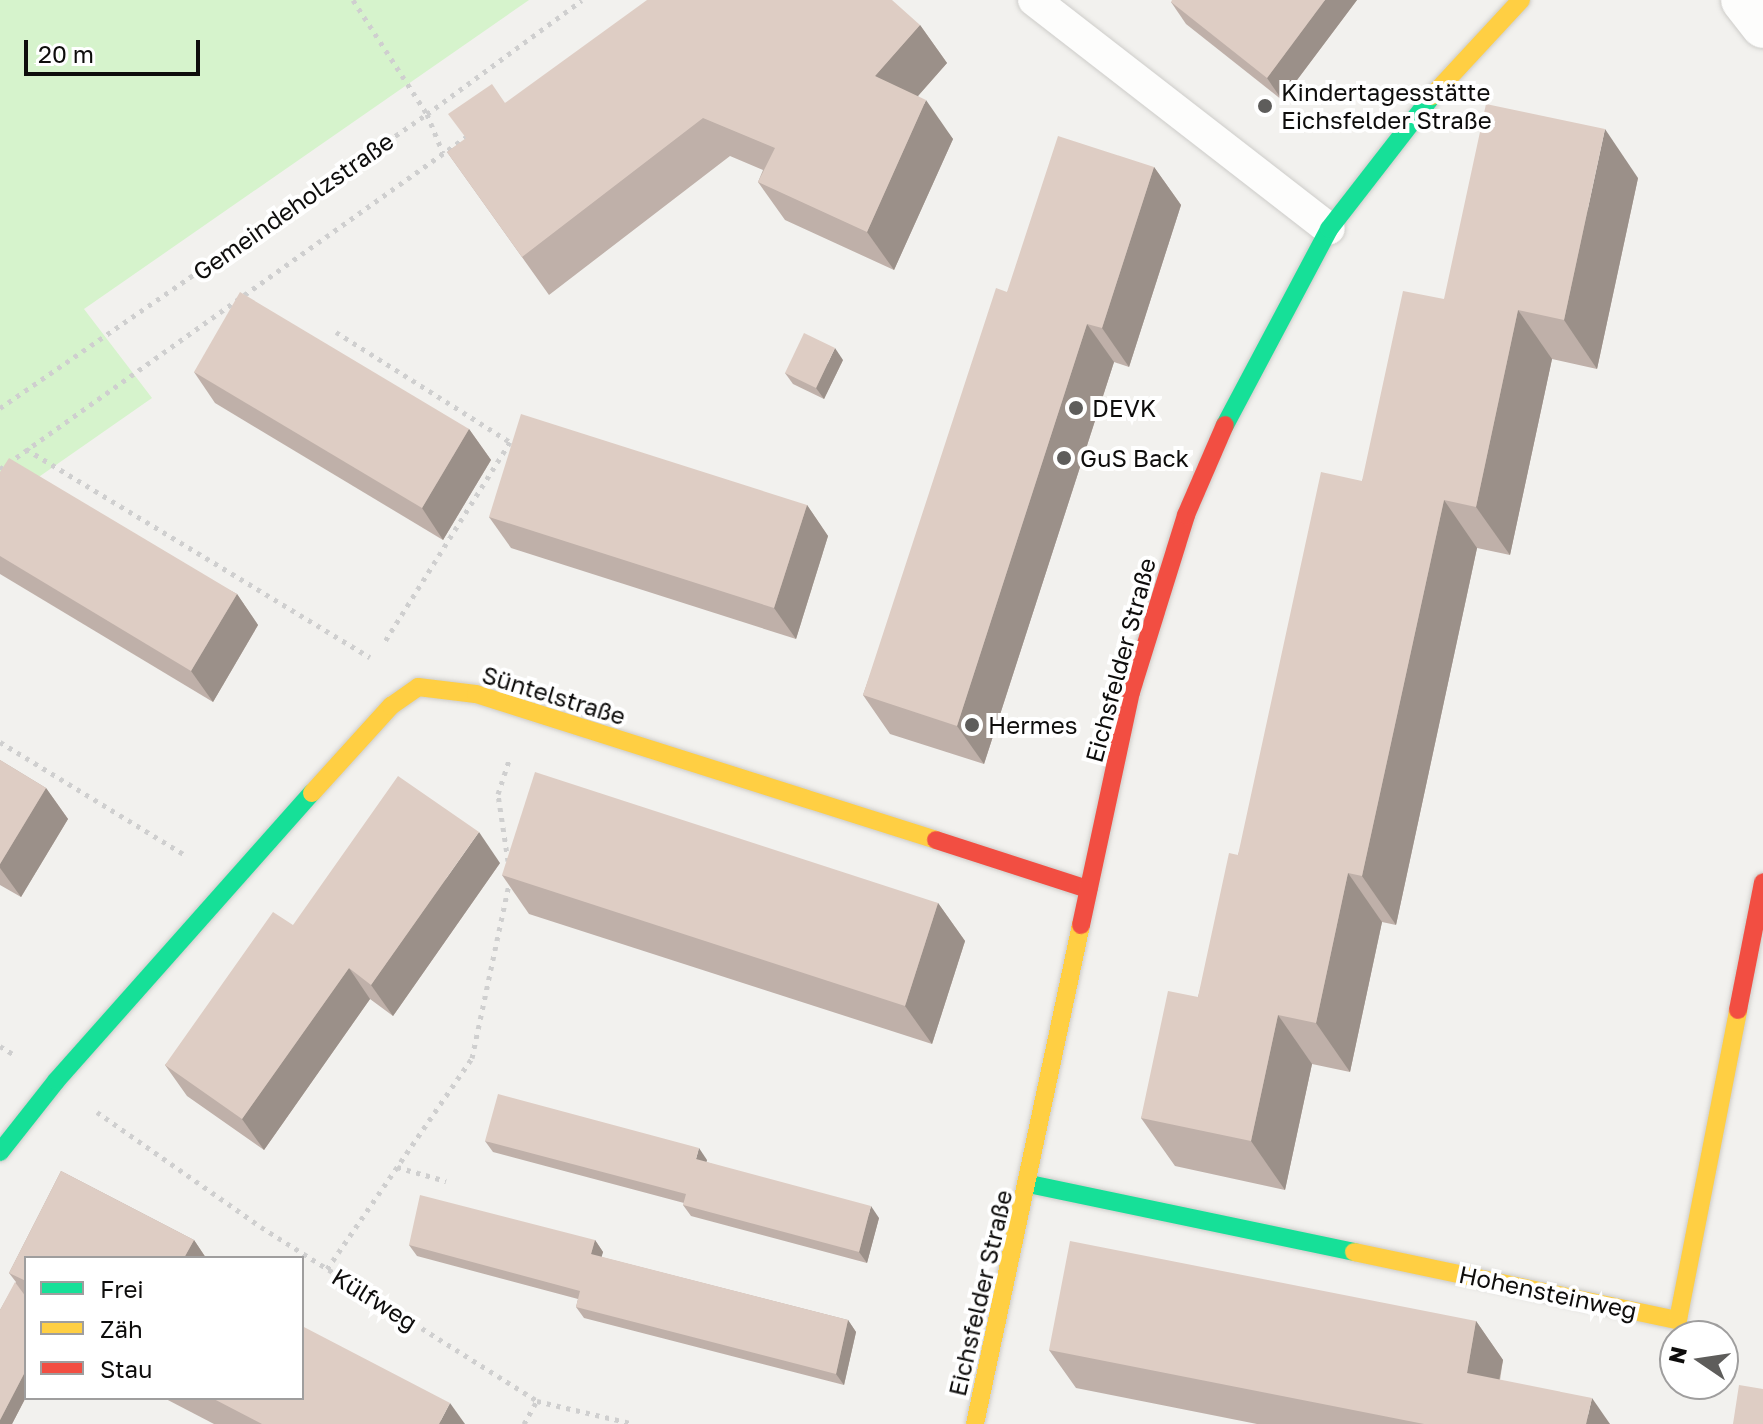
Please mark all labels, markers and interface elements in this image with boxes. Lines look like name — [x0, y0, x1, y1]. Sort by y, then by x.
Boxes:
scale bar — [28, 24, 204, 74]
text: 20 m — [38, 39, 94, 68]
place label: Kindertagesstätte Eichsfelder Straße — [1281, 78, 1492, 134]
marker: Kindertagesstätte Eichsfelder Straße — [1256, 97, 1274, 115]
street label: Gemeindeholzstraße — [187, 126, 399, 286]
place label: DEVK — [1092, 394, 1156, 422]
marker: DEVK — [1067, 399, 1085, 417]
place label: GuS Back — [1080, 444, 1189, 472]
marker: GuS Back — [1055, 449, 1073, 467]
street label: Eichsfelder Straße — [1079, 555, 1161, 765]
street label: Süntelstraße — [479, 660, 629, 730]
place label: Hermes — [988, 711, 1077, 739]
marker: Hermes — [963, 716, 981, 734]
street label: Eichsfelder Straße — [942, 1187, 1018, 1399]
legend — [24, 1256, 304, 1400]
street label: Hohensteinweg — [1456, 1259, 1640, 1325]
street label: Külfweg — [327, 1262, 423, 1336]
text: Frei — [100, 1274, 144, 1303]
text: Zäh — [100, 1314, 143, 1343]
north arrow — [1659, 1320, 1739, 1400]
text: N — [1662, 1344, 1692, 1366]
text: Stau — [100, 1354, 153, 1383]

